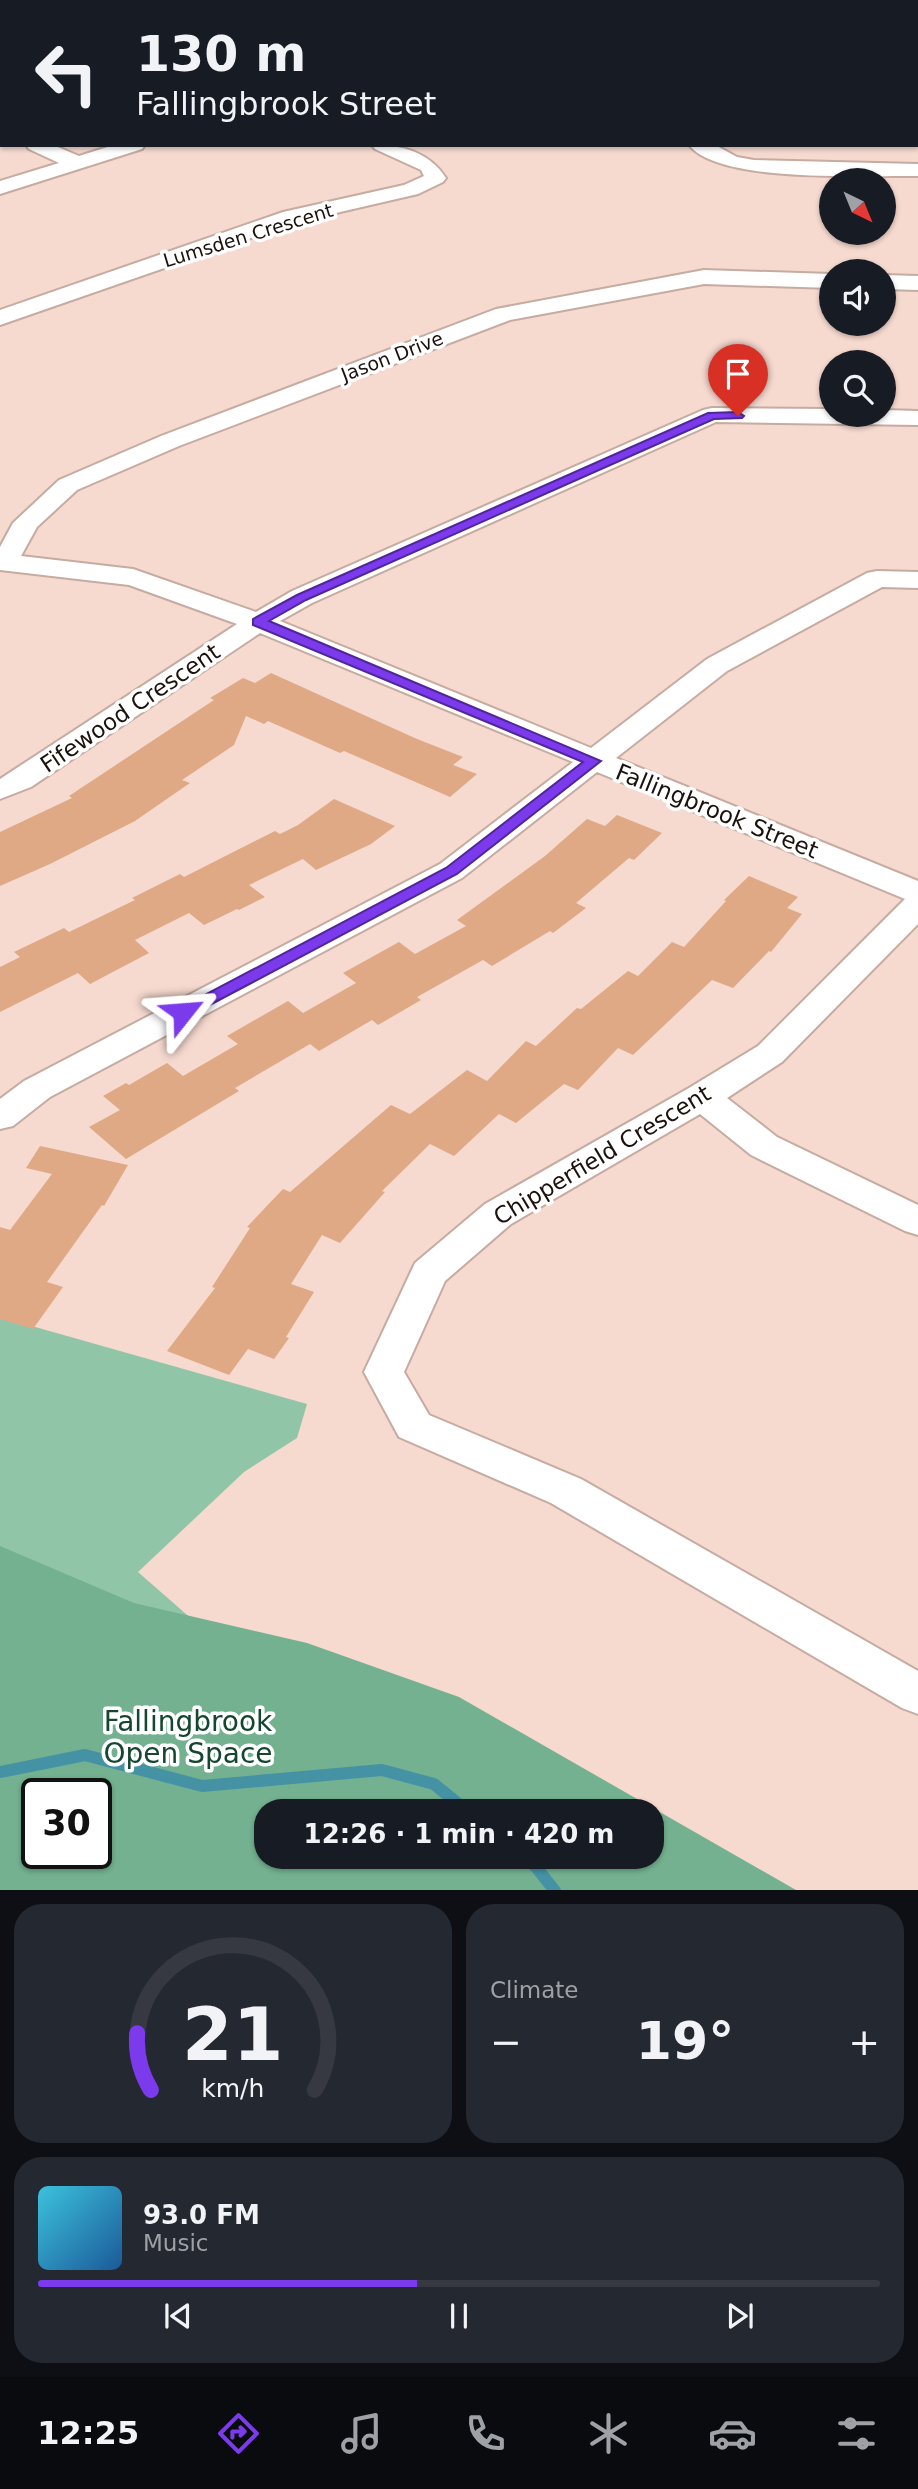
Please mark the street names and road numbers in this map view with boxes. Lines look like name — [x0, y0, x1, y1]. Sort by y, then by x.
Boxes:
street label: Lumsden Crescent — [160, 199, 336, 271]
street label: Jason Drive — [337, 326, 446, 386]
street label: Fifewood Crescent — [35, 638, 225, 778]
street label: Fallingbrook Street — [612, 759, 822, 863]
street label: Chipperfield Crescent — [489, 1080, 715, 1230]

